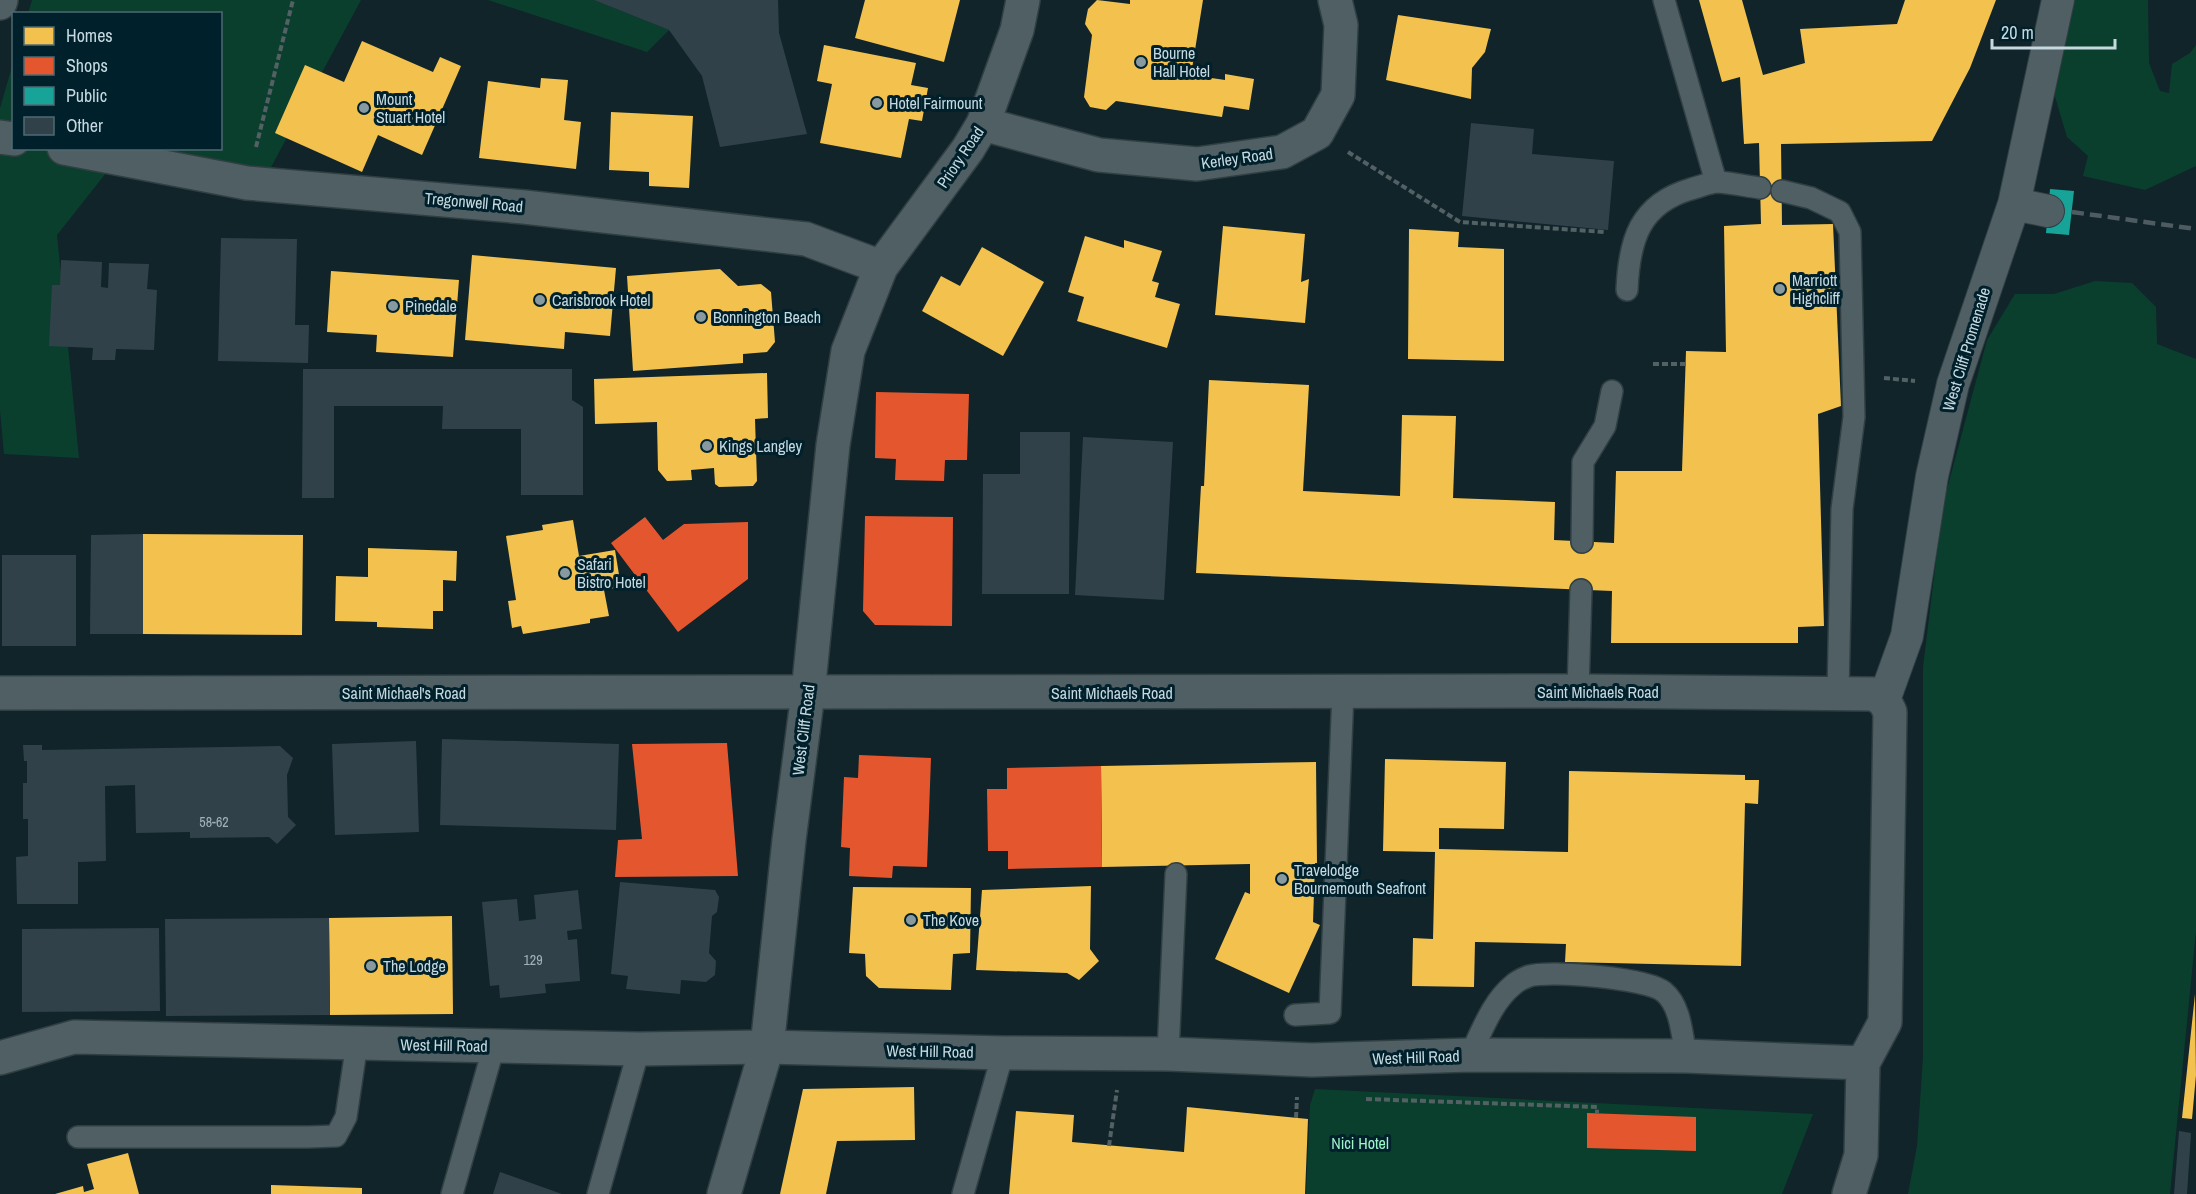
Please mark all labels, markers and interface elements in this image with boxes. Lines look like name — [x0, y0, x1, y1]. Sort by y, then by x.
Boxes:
legend — [12, 12, 222, 150]
scale bar — [1992, 12, 2115, 50]
text: 20 m — [2001, 20, 2034, 45]
text: Homes — [66, 23, 113, 48]
place label: Bourne Hall Hotel — [1153, 42, 1210, 82]
text: Shops — [66, 53, 108, 78]
marker: Bourne Hall Hotel — [1134, 55, 1148, 69]
text: Public — [66, 83, 107, 108]
place label: Mount Stuart Hotel — [376, 88, 445, 128]
place label: Hotel Fairmount — [889, 92, 983, 114]
marker: Hotel Fairmount — [870, 96, 884, 110]
marker: Mount Stuart Hotel — [357, 101, 371, 115]
text: Other — [66, 113, 103, 138]
street label: Priory Road — [931, 122, 989, 192]
street label: Kerley Road — [1200, 142, 1274, 174]
street label: Tregonwell Road — [424, 187, 524, 217]
place label: Marriott Highcliff — [1792, 269, 1841, 309]
marker: Marriott Highcliff — [1773, 282, 1787, 296]
street label: West Cliff Promenade — [1937, 285, 1995, 413]
place label: Carisbrook Hotel — [552, 289, 651, 311]
marker: Carisbrook Hotel — [533, 293, 547, 307]
place label: Pinedale — [405, 295, 457, 317]
marker: Pinedale — [386, 299, 400, 313]
place label: Bonnington Beach — [713, 306, 821, 328]
marker: Bonnington Beach — [694, 310, 708, 324]
place label: Kings Langley — [719, 435, 803, 457]
marker: Kings Langley — [700, 439, 714, 453]
place label: Safari Bistro Hotel — [577, 553, 646, 593]
marker: Safari Bistro Hotel — [558, 566, 572, 580]
street label: Saint Michaels Road — [1537, 681, 1659, 703]
street label: Saint Michael's Road — [342, 682, 466, 704]
street label: Saint Michaels Road — [1051, 682, 1173, 704]
street label: West Cliff Road — [787, 683, 819, 777]
house number: 58-62 — [199, 813, 229, 831]
place label: Travelodge Bournemouth Seafront — [1294, 859, 1426, 899]
marker: Travelodge Bournemouth Seafront — [1275, 872, 1289, 886]
place label: The Kove — [923, 909, 979, 931]
marker: The Kove — [904, 913, 918, 927]
house number: 129 — [523, 951, 543, 969]
place label: The Lodge — [383, 955, 446, 977]
marker: The Lodge — [364, 959, 378, 973]
street label: West Hill Road — [400, 1033, 488, 1057]
street label: West Hill Road — [886, 1039, 974, 1063]
street label: West Hill Road — [1372, 1044, 1460, 1070]
park label: Nici Hotel — [1331, 1132, 1389, 1154]

